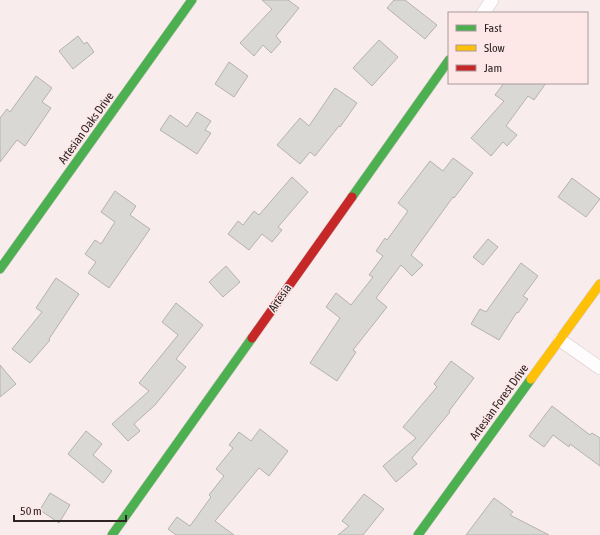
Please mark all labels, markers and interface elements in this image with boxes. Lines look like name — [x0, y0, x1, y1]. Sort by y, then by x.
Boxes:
legend — [448, 12, 588, 84]
text: Fast — [484, 21, 502, 35]
text: Slow — [484, 41, 505, 55]
text: Jam — [484, 61, 502, 75]
street label: Artesian Oaks Drive — [55, 89, 117, 167]
street label: Artesia — [265, 281, 295, 315]
street label: Artesian Forest Drive — [467, 361, 531, 443]
scale bar — [14, 497, 126, 523]
text: 50 m — [20, 504, 42, 518]

